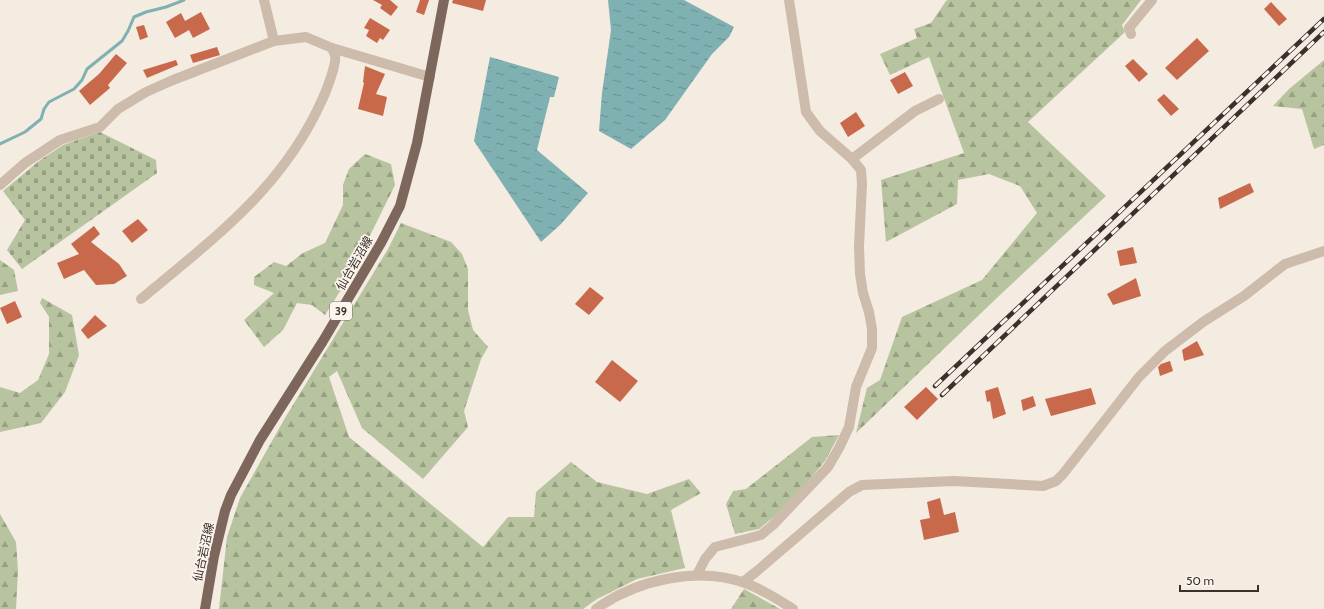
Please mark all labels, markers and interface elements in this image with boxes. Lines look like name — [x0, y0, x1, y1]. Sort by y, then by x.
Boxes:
street label: 仙台岩沼線 — [333, 233, 375, 293]
road number: 39 — [330, 302, 352, 320]
street label: 仙台岩沼線 — [189, 521, 217, 583]
scale bar — [1180, 567, 1258, 593]
text: 50 m — [1186, 573, 1214, 588]

